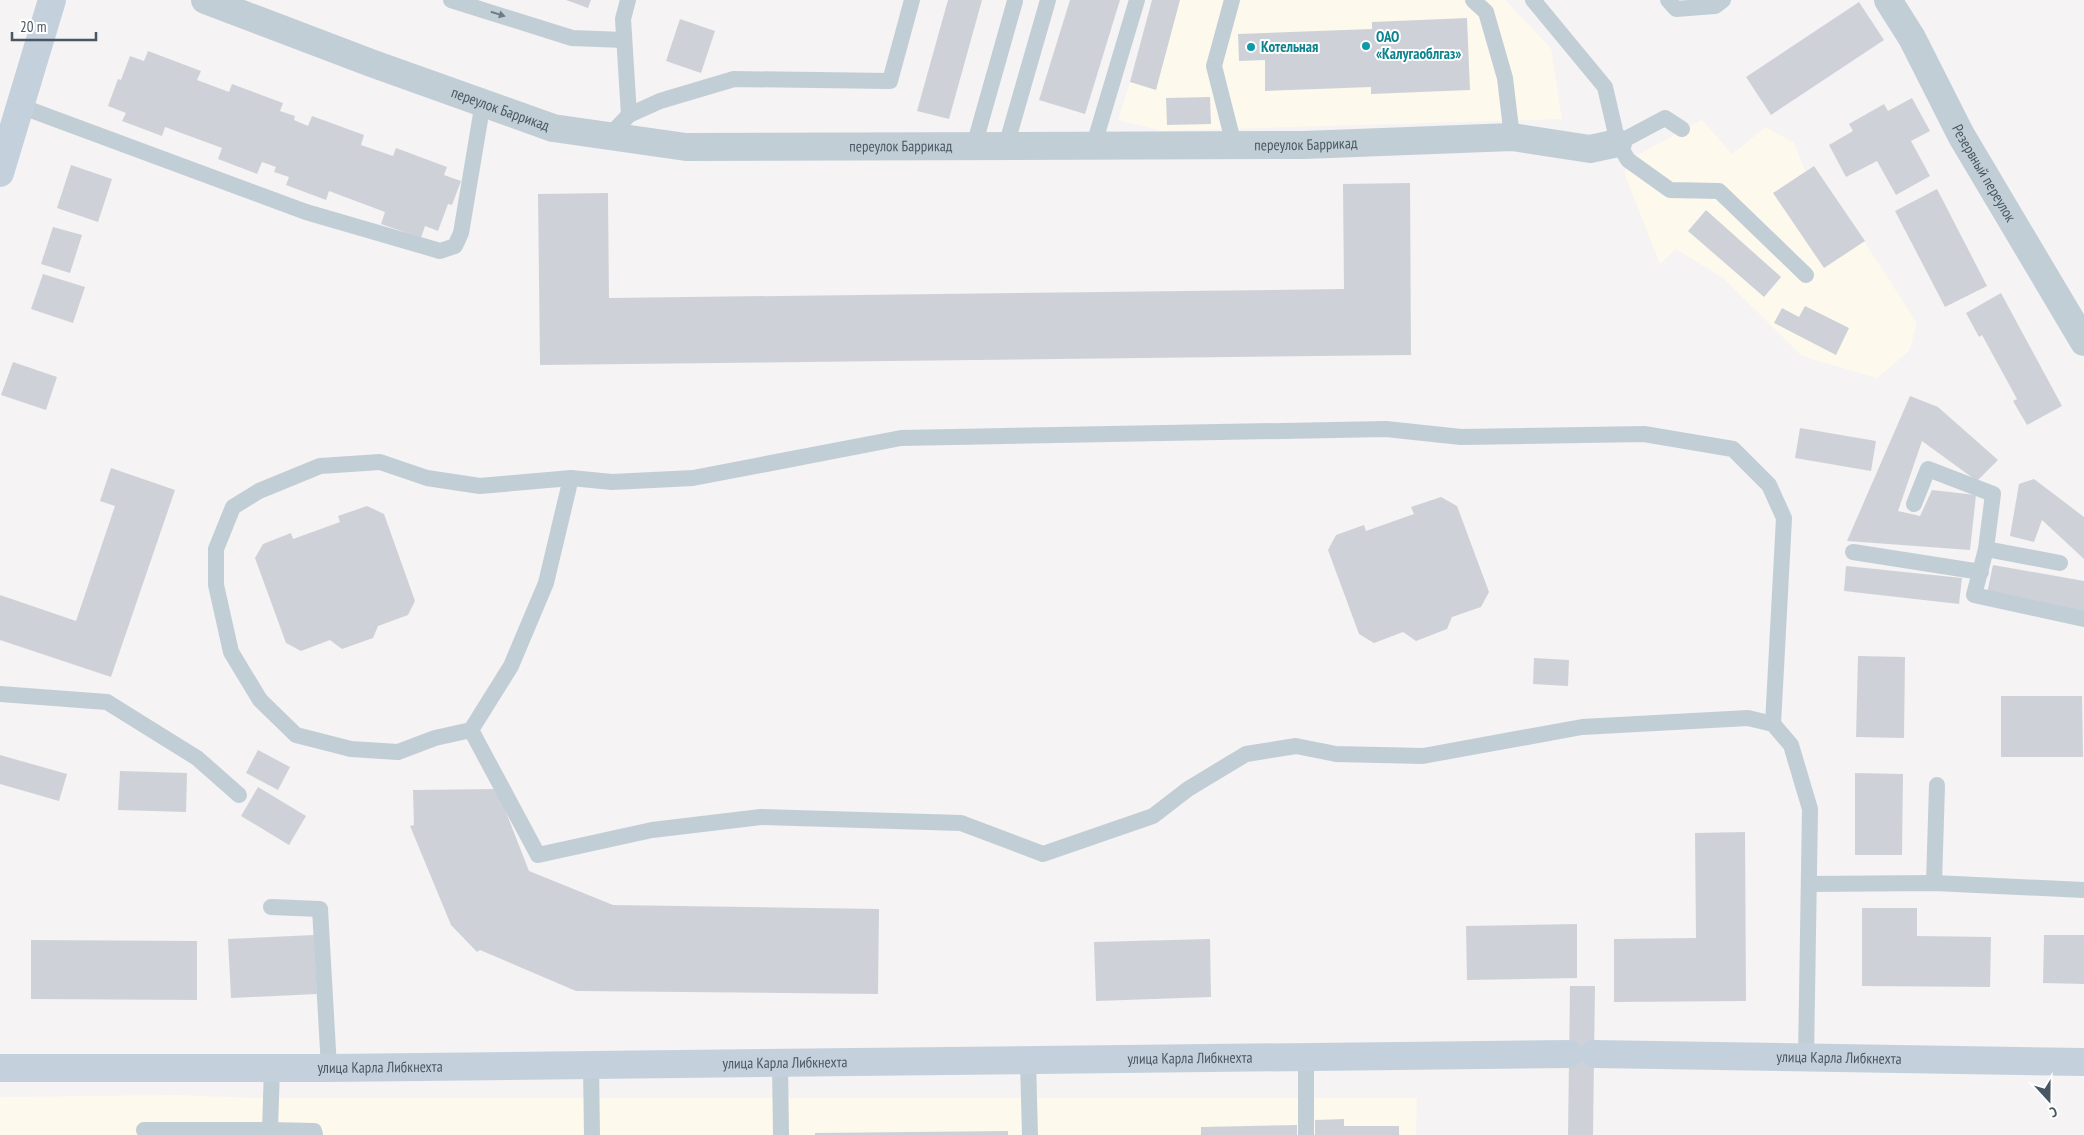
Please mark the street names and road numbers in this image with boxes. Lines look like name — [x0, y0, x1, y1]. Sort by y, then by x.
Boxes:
street label: переулок Баррикад — [449, 82, 553, 135]
street label: Резервный переулок — [1948, 121, 2020, 225]
street label: переулок Баррикад — [1254, 133, 1358, 154]
street label: переулок Баррикад — [849, 136, 953, 155]
street label: улица Карла Либкнехта — [1776, 1047, 1902, 1068]
street label: улица Карла Либкнехта — [1127, 1048, 1253, 1068]
street label: улица Карла Либкнехта — [722, 1052, 848, 1073]
street label: улица Карла Либкнехта — [317, 1057, 443, 1077]

